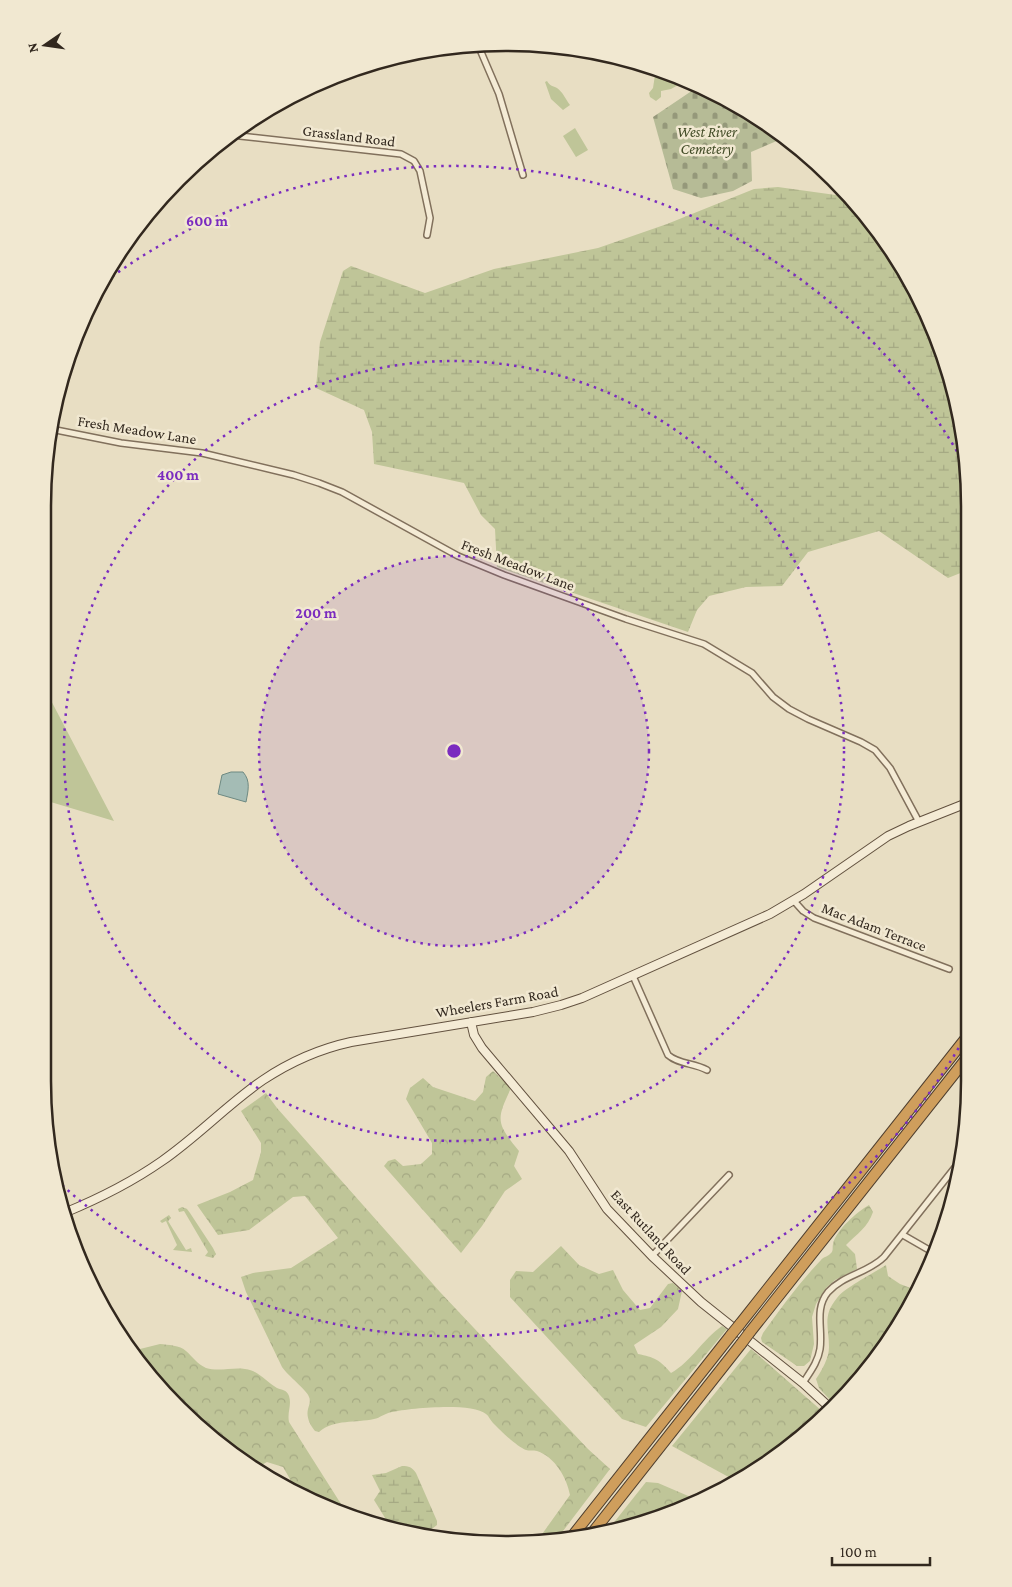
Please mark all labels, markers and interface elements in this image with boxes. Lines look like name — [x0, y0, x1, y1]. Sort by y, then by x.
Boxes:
north arrow — [20, 20, 70, 70]
text: N — [23, 41, 41, 54]
street label: Grassland Road — [302, 122, 396, 150]
park label: West River Cemetery — [677, 124, 738, 158]
text: 600 m — [186, 213, 228, 229]
street label: Fresh Meadow Lane — [77, 413, 198, 447]
text: 400 m — [157, 467, 199, 483]
street label: Fresh Meadow Lane — [459, 536, 577, 594]
text: 200 m — [295, 605, 337, 621]
centre of rings — [445, 742, 463, 760]
street label: Mac Adam Terrace — [819, 900, 929, 954]
street label: Wheelers Farm Road — [434, 983, 560, 1021]
street label: East Rutland Road — [608, 1186, 694, 1278]
scale bar — [832, 1534, 930, 1566]
text: 100 m — [840, 1544, 877, 1560]

